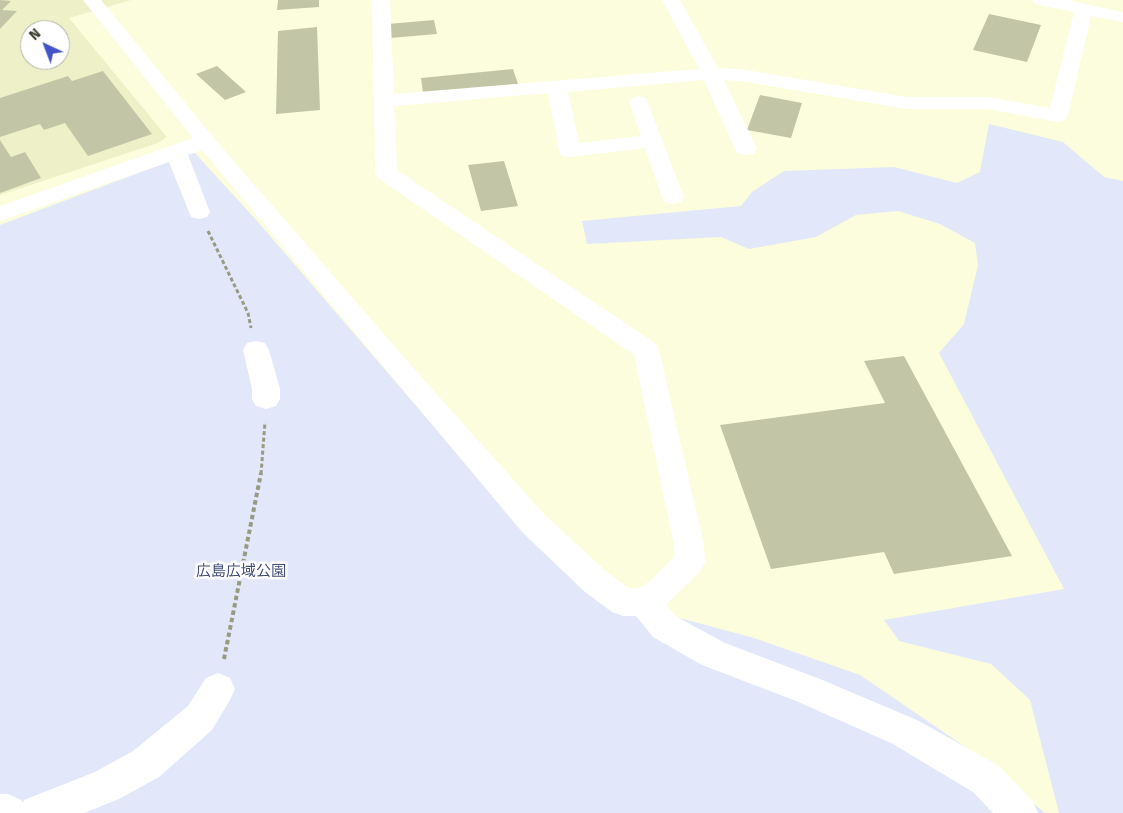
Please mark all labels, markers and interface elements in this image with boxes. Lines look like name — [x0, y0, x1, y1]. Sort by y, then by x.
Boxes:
north arrow — [20, 20, 70, 70]
text: N — [26, 25, 44, 44]
park label: 広島広域公園 — [196, 563, 286, 581]

